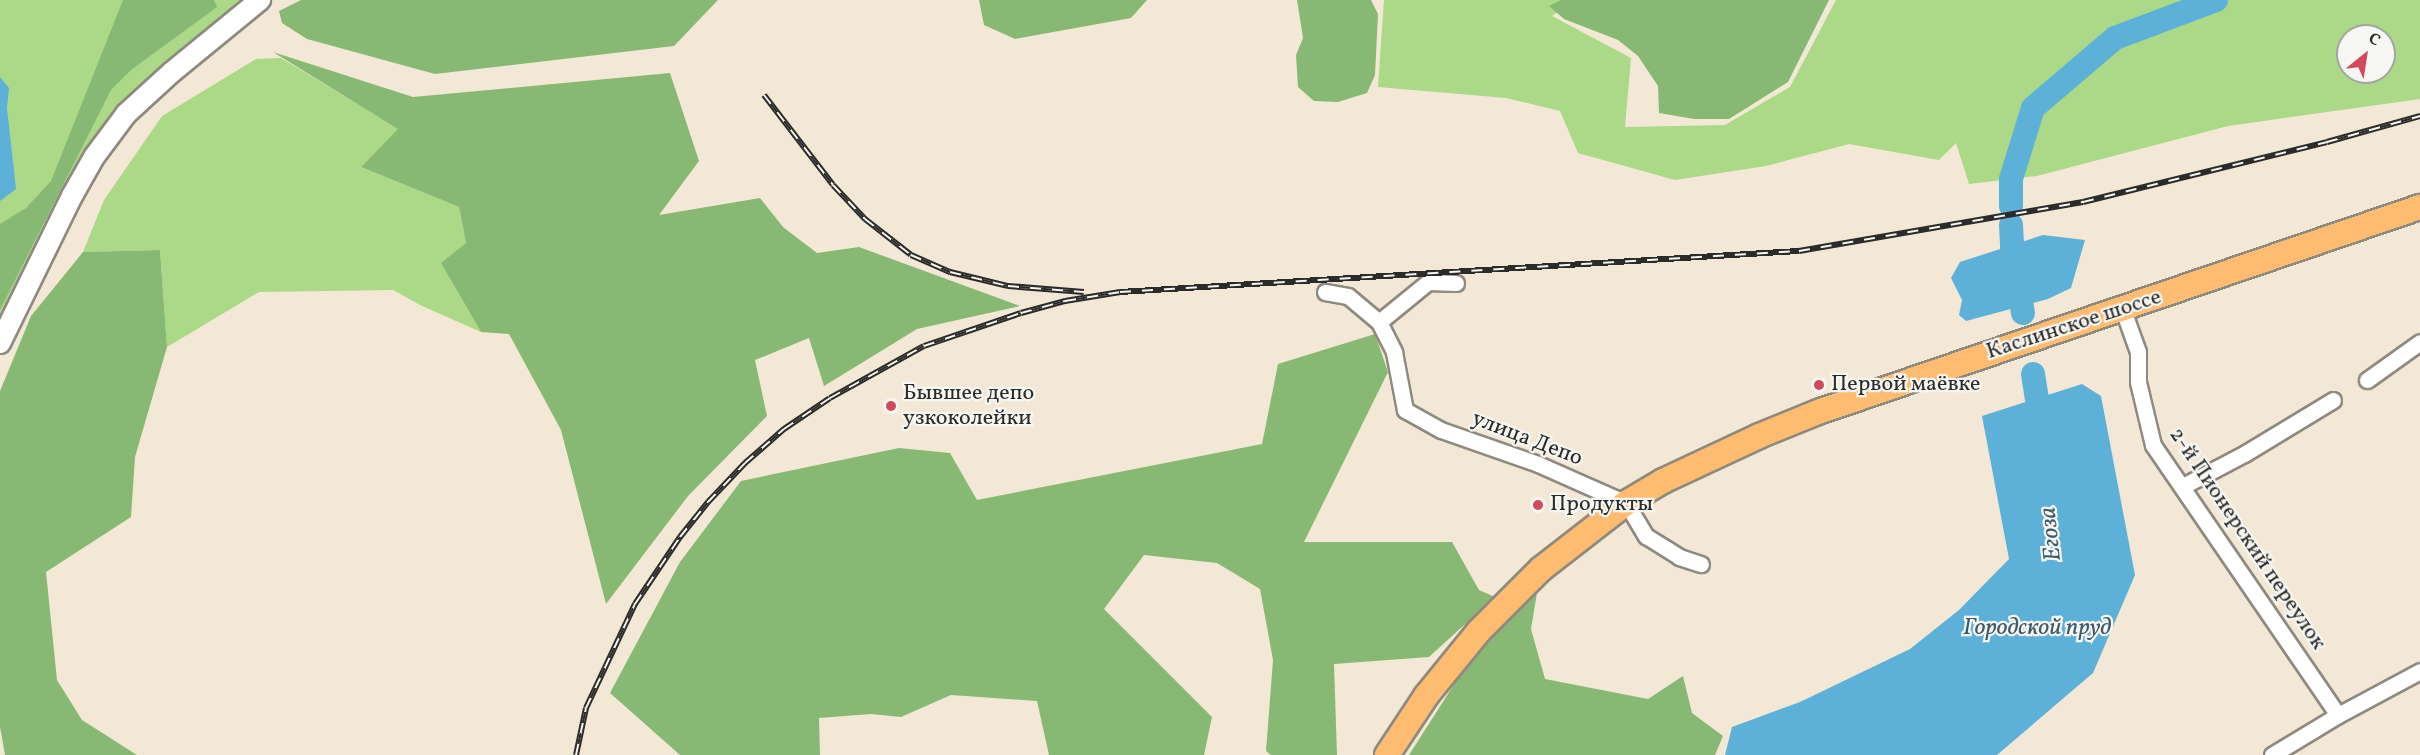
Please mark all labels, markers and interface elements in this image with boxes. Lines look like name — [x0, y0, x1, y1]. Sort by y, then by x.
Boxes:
north arrow — [2336, 24, 2396, 84]
text: С — [2364, 28, 2384, 52]
street label: Каслинское шоссе — [1983, 284, 2165, 366]
place label: Первой маёвке — [1831, 372, 1980, 398]
marker: Первой маёвке — [1812, 378, 1826, 392]
place label: Бывшее депо узкоколейки — [903, 380, 1034, 432]
marker: Бывшее депо узкоколейки — [884, 399, 898, 413]
street label: улица Депо — [1468, 406, 1586, 472]
street label: 2-й Пионерский переулок — [2163, 423, 2331, 655]
place label: Продукты — [1550, 492, 1653, 518]
marker: Продукты — [1531, 498, 1545, 512]
water label: Егоза — [2035, 506, 2069, 562]
water label: Городской пруд — [1963, 615, 2111, 643]

